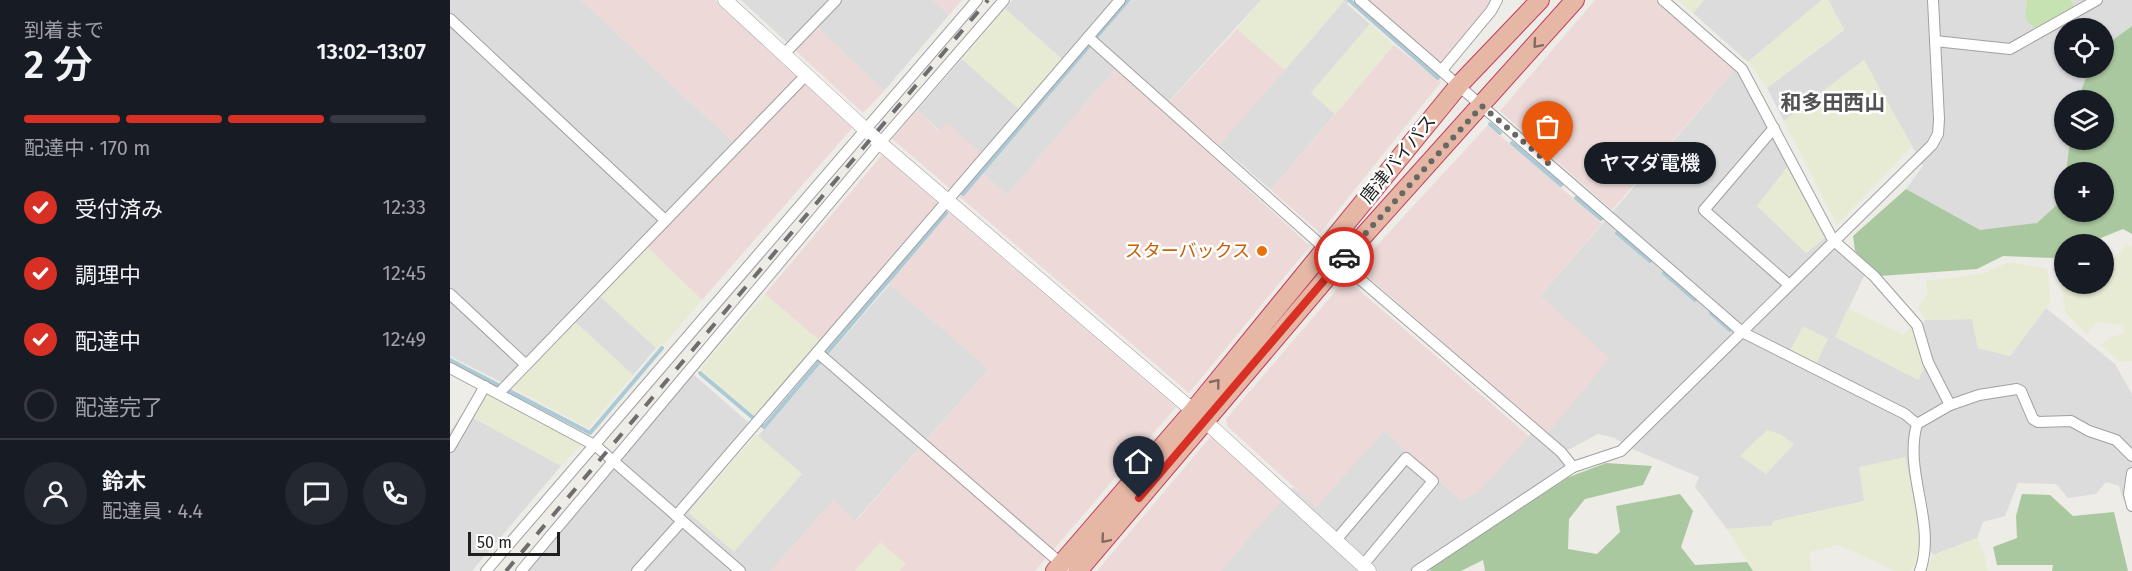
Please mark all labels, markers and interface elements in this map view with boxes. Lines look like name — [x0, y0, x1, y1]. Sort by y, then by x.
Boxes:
text: 到着まで — [24, 18, 104, 42]
map controls — [2054, 18, 2114, 294]
button: locate — [2054, 18, 2114, 78]
one-way arrow — [1533, 37, 1544, 48]
text: 13:02–13:07 — [317, 38, 426, 65]
text: 2 分 — [24, 42, 92, 88]
district label: 和多田西山 — [1781, 90, 1886, 116]
button: layers — [2054, 90, 2114, 150]
pin — [1522, 101, 1573, 163]
street label: 唐津バイパス — [1356, 110, 1440, 208]
icon: bag — [1531, 110, 1564, 143]
text: 配達中 · 170 m — [24, 136, 150, 160]
callout: ヤマダ電機 — [1584, 142, 1716, 184]
text: ヤマダ電機 — [1600, 151, 1700, 175]
button: + — [2054, 162, 2114, 222]
icon: check — [24, 191, 57, 224]
text: 12:33 — [383, 195, 426, 219]
text: 受付済み — [75, 196, 163, 223]
courier — [1314, 227, 1374, 287]
button: − — [2054, 234, 2114, 294]
place label: スターバックス — [1125, 240, 1250, 262]
icon: car — [1328, 241, 1361, 274]
marker: スターバックス — [1255, 244, 1269, 258]
icon: check — [24, 257, 57, 290]
text: 12:45 — [382, 261, 426, 285]
text: 調理中 — [75, 262, 141, 289]
icon: check — [24, 323, 57, 356]
text: 12:49 — [382, 327, 426, 351]
text: 配達中 — [75, 328, 141, 355]
one-way arrow — [1209, 379, 1220, 390]
text: 配達完了 — [75, 394, 163, 421]
pin — [1113, 436, 1164, 498]
icon: home — [1122, 445, 1155, 478]
button: person — [24, 462, 87, 525]
button: chat — [285, 462, 348, 525]
button: phone — [363, 462, 426, 525]
text: 鈴木 — [102, 468, 146, 495]
text: 配達員 · 4.4 — [102, 499, 203, 523]
scale bar — [468, 529, 560, 556]
one-way arrow — [1101, 532, 1112, 543]
text: 50 m — [477, 533, 512, 552]

